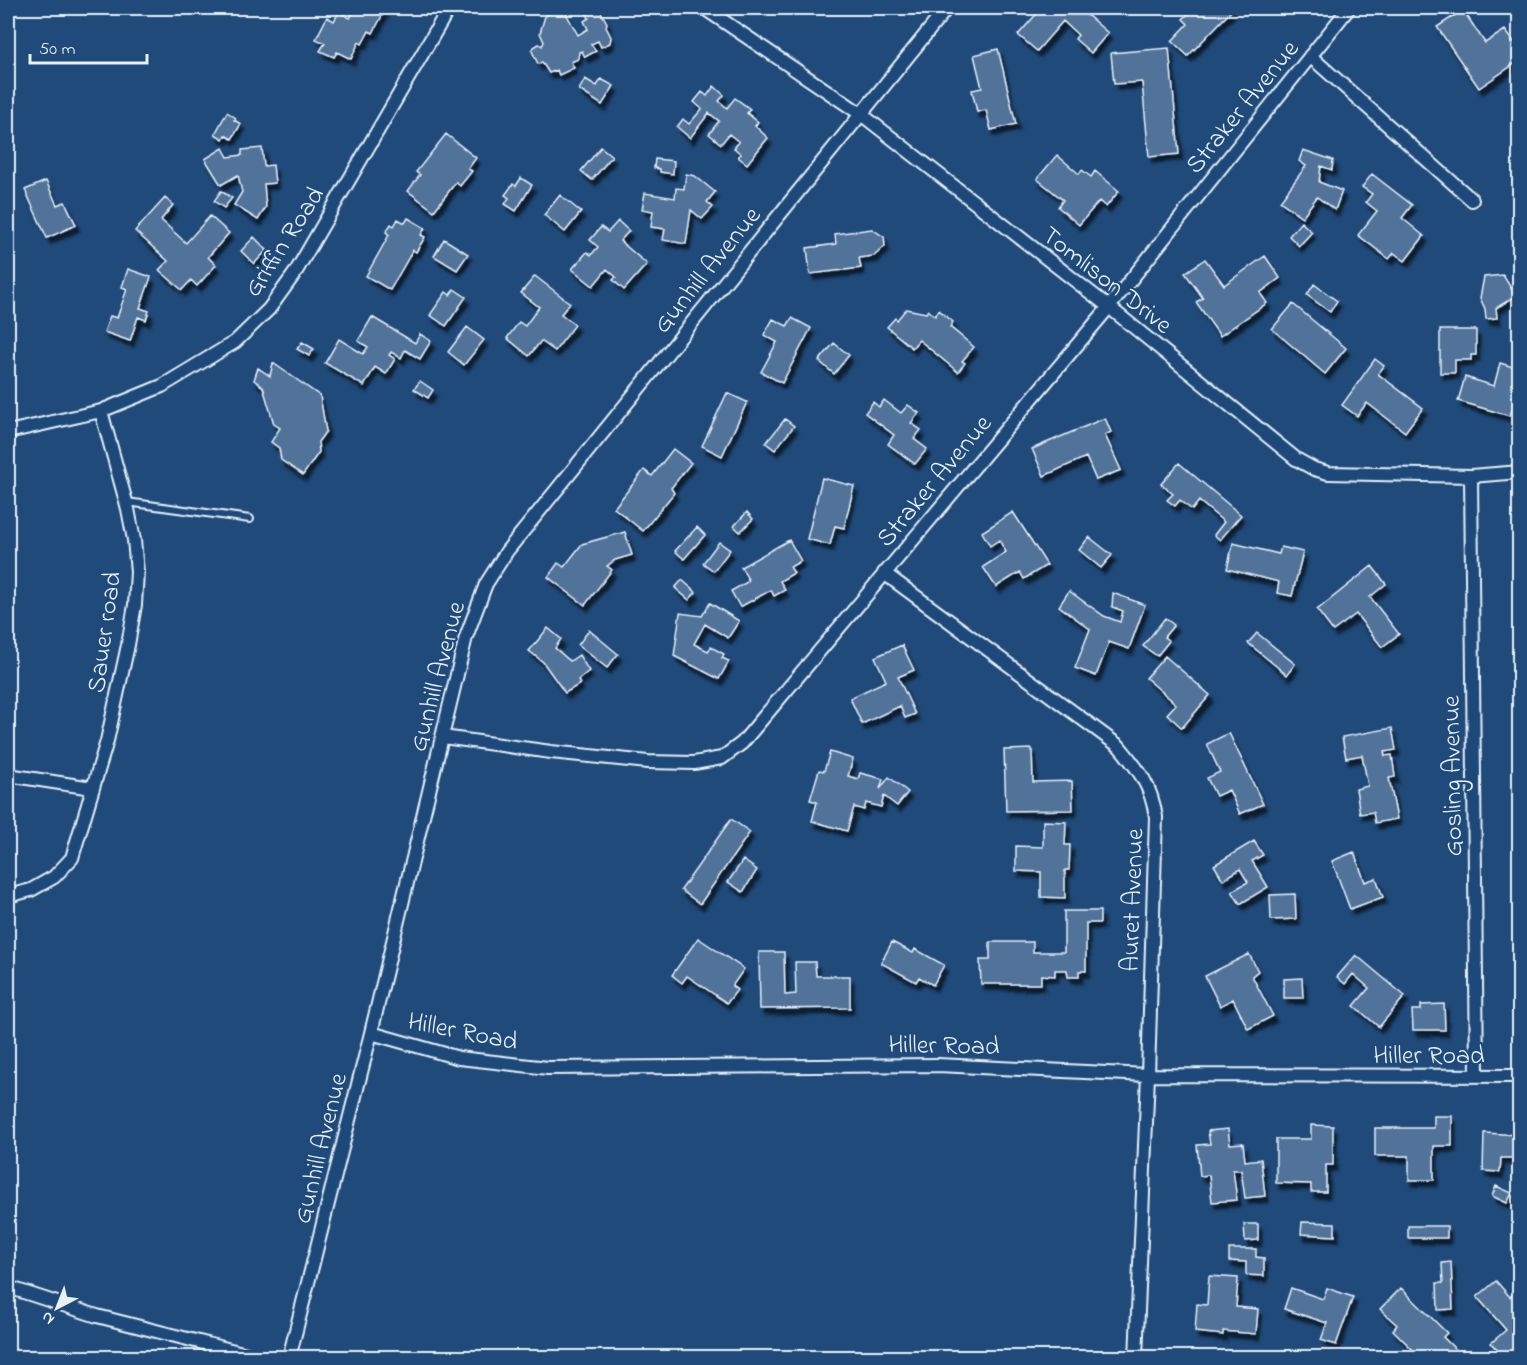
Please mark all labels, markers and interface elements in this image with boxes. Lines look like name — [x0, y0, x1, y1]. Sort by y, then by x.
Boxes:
scale bar — [30, 27, 147, 65]
street label: Straker Avenue — [1177, 32, 1310, 183]
text: 50 m — [39, 37, 76, 63]
street label: Griffin Road — [236, 180, 336, 305]
street label: Gunhill Avenue — [645, 199, 772, 343]
street label: Tomlison Drive — [1033, 218, 1180, 345]
street label: Straker Avenue — [868, 407, 1002, 557]
street label: Sauer road — [79, 569, 133, 695]
street label: Gunhill Avenue — [401, 597, 477, 756]
street label: Gosling Avenue — [1434, 695, 1474, 857]
street label: Auret Avenue — [1113, 827, 1156, 972]
street label: Hiller Road — [404, 1004, 521, 1062]
street label: Hiller Road — [888, 1027, 1000, 1067]
street label: Hiller Road — [1373, 1038, 1485, 1076]
street label: Gunhill Avenue — [285, 1069, 359, 1228]
north arrow — [27, 1278, 87, 1338]
text: N — [36, 1305, 60, 1330]

